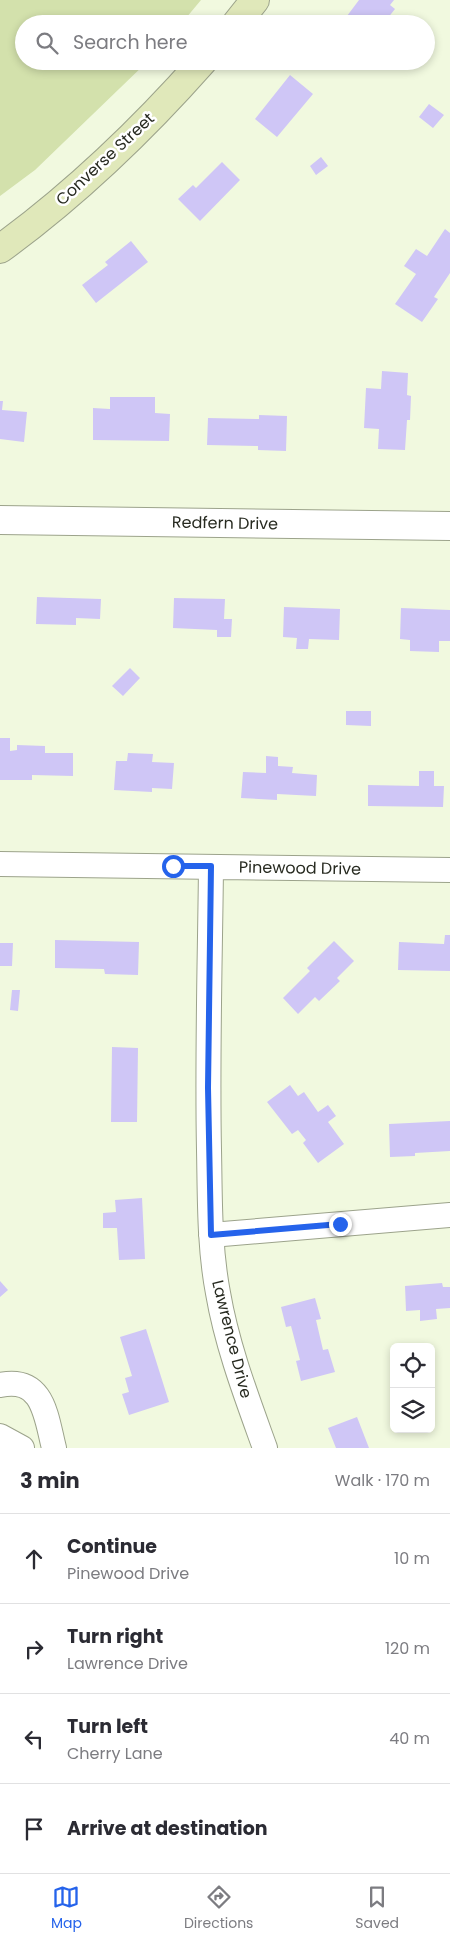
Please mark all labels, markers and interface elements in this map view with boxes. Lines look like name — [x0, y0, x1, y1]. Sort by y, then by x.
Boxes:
search box — [15, 15, 435, 70]
icon: search — [33, 29, 61, 57]
text: Search here — [73, 29, 187, 56]
street label: Converse Street — [51, 107, 159, 211]
street label: Redfern Drive — [172, 511, 278, 535]
route start — [162, 855, 185, 878]
street label: Pinewood Drive — [239, 855, 361, 881]
route end — [329, 1213, 352, 1236]
street label: Lawrence Drive — [206, 1278, 258, 1401]
map controls — [390, 1343, 435, 1433]
button: locate — [390, 1343, 435, 1388]
button: layers — [390, 1388, 435, 1433]
text: 3 min — [20, 1466, 80, 1495]
text: Walk · 170 m — [335, 1469, 430, 1492]
text: Continue — [67, 1533, 157, 1560]
icon: ahead — [20, 1545, 48, 1573]
text: 10 m — [394, 1547, 430, 1570]
text: Pinewood Drive — [67, 1562, 189, 1585]
text: Turn right — [67, 1623, 163, 1650]
icon: right — [20, 1635, 48, 1663]
text: 120 m — [385, 1637, 430, 1660]
text: Lawrence Drive — [67, 1652, 188, 1675]
text: Turn left — [67, 1713, 148, 1740]
icon: left — [20, 1725, 48, 1753]
text: 40 m — [389, 1727, 430, 1750]
text: Cherry Lane — [67, 1742, 163, 1765]
icon: arrive — [20, 1815, 48, 1843]
text: Arrive at destination — [67, 1815, 268, 1842]
tab: Map — [51, 1883, 82, 1934]
tab: Directions — [184, 1883, 253, 1934]
tab: Saved — [355, 1883, 399, 1934]

